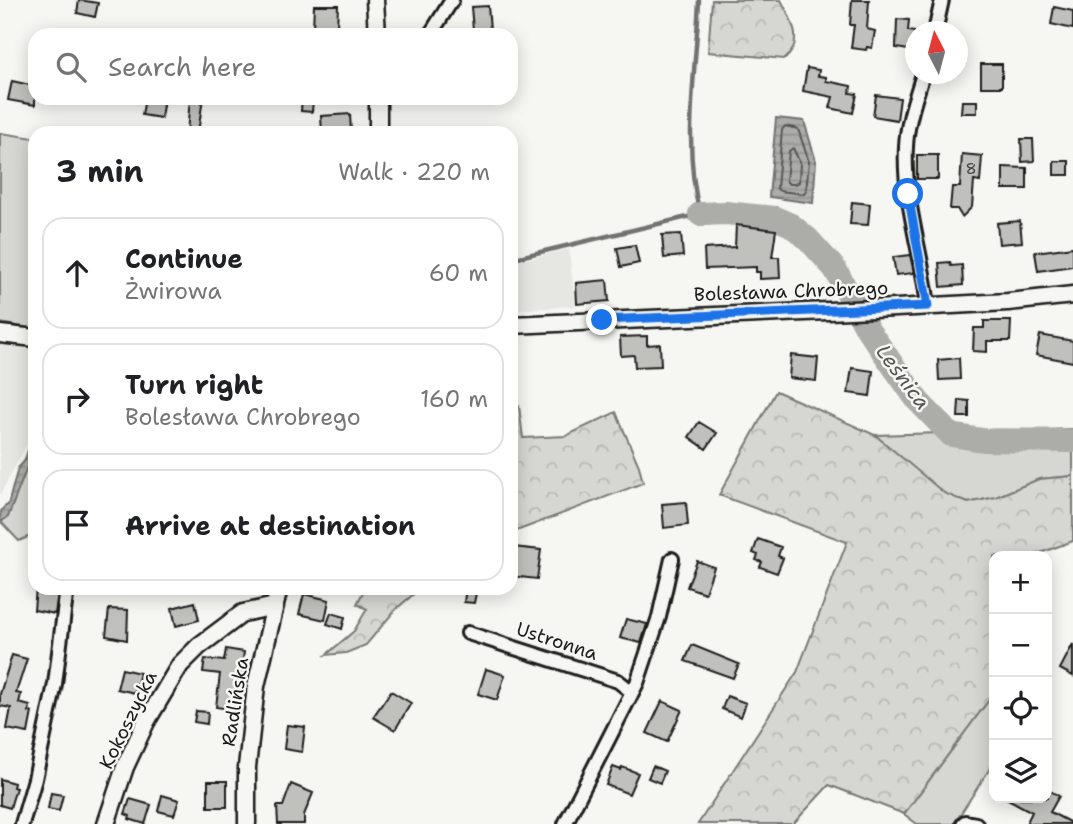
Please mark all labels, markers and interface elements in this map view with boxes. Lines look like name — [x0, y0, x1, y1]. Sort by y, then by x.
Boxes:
north arrow — [905, 21, 968, 84]
search box — [28, 28, 518, 105]
icon: search — [52, 48, 90, 86]
text: Search here — [108, 49, 257, 84]
text: 3 min — [56, 151, 143, 192]
text: Walk · 220 m — [338, 157, 490, 187]
house number: 8 — [965, 158, 977, 179]
route start — [892, 178, 923, 209]
text: Continue — [125, 241, 243, 276]
icon: ahead — [58, 254, 96, 292]
text: 60 m — [429, 258, 488, 288]
street label: Bolesława Chrobrego — [693, 275, 889, 307]
text: Żwirowa — [125, 276, 222, 306]
route end — [586, 304, 617, 335]
water label: Leśnica — [869, 339, 937, 415]
text: Turn right — [125, 367, 263, 402]
icon: right — [58, 380, 96, 418]
text: 160 m — [420, 384, 488, 414]
text: Bolesława Chrobrego — [125, 402, 361, 432]
icon: arrive — [58, 506, 96, 544]
text: Arrive at destination — [125, 508, 415, 543]
map controls — [989, 551, 1052, 803]
button: + — [989, 551, 1052, 614]
button: − — [989, 614, 1052, 677]
street label: Ustronna — [513, 616, 601, 666]
street label: Radlińska — [216, 656, 254, 748]
street label: Kokoszycka — [94, 667, 163, 773]
button: locate — [989, 677, 1052, 740]
button: layers — [989, 740, 1052, 803]

